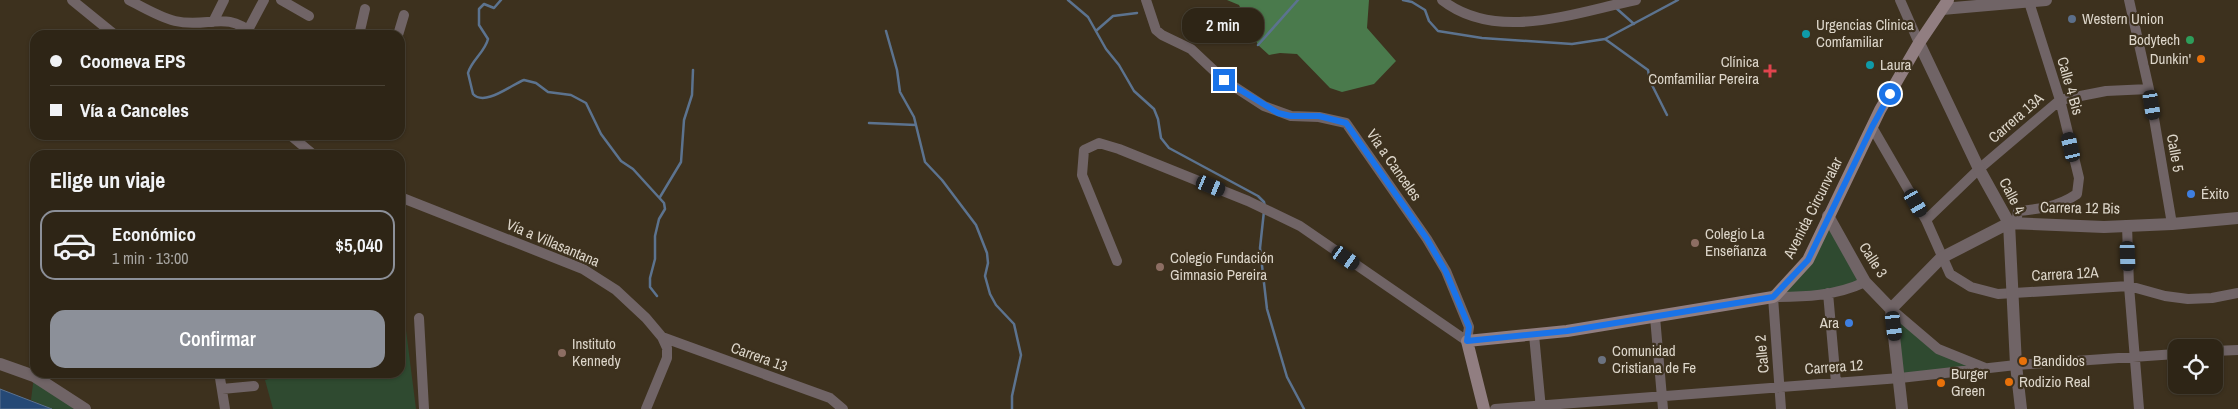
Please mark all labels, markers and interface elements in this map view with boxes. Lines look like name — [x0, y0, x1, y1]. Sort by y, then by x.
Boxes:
callout: 2 min — [1183, 8, 1265, 42]
place label: Western Union — [2082, 8, 2164, 29]
marker: Western Union — [2066, 13, 2078, 25]
text: 2 min — [1206, 14, 1240, 36]
place label: Urgencias Clinica Comfamiliar — [1816, 14, 1914, 52]
marker: Urgencias Clinica Comfamiliar — [1800, 28, 1812, 40]
place label: Bodytech — [2129, 29, 2180, 50]
marker: Bodytech — [2184, 34, 2196, 46]
text: Coomeva EPS — [80, 48, 186, 74]
place label: Dunkin' — [2150, 48, 2191, 69]
place label: Clínica Comfamiliar Pereira — [1648, 51, 1759, 89]
marker: Dunkin' — [2195, 53, 2207, 65]
place label: Laura — [1880, 54, 1912, 75]
street label: Calle 4 Bis — [2052, 54, 2089, 117]
marker: Laura — [1864, 59, 1876, 71]
marker: Clínica Comfamiliar Pereira — [1763, 64, 1777, 78]
route end — [1213, 69, 1235, 91]
route start — [1879, 83, 1901, 105]
street label: Carrera 13A — [1984, 87, 2048, 148]
car — [2142, 89, 2161, 121]
text: Vía a Canceles — [80, 97, 189, 123]
street label: Vía a Canceles — [1362, 125, 1427, 205]
car — [2060, 131, 2081, 163]
street label: Calle 5 — [2162, 132, 2189, 174]
street label: Avenida Circunvalar — [1777, 153, 1847, 263]
text: Elige un viaje — [50, 165, 165, 195]
car — [1194, 173, 1227, 199]
street label: Calle 4 — [1994, 174, 2031, 218]
place label: Éxito — [2201, 183, 2229, 204]
car — [1902, 186, 1929, 220]
marker: Éxito — [2185, 188, 2197, 200]
street label: Carrera 12 Bis — [2040, 196, 2120, 219]
street label: Vía a Villasantana — [503, 213, 603, 272]
text: Económico — [112, 221, 196, 247]
icon: car — [52, 223, 97, 268]
place label: Colegio La Enseñanza — [1705, 223, 1767, 261]
text: $5,040 — [335, 232, 383, 258]
marker: Colegio La Enseñanza — [1689, 237, 1701, 249]
street label: Calle 3 — [1854, 238, 1893, 282]
car — [2119, 241, 2136, 271]
car — [1329, 243, 1362, 273]
text: 1 min · 13:00 — [112, 247, 189, 269]
place label: Colegio Fundación Gimnasio Pereira — [1170, 247, 1274, 285]
marker: Colegio Fundación Gimnasio Pereira — [1154, 261, 1166, 273]
street label: Carrera 12A — [2031, 261, 2100, 286]
button: Confirmar — [50, 310, 385, 368]
car — [1884, 310, 1903, 342]
place label: Ara — [1819, 312, 1839, 333]
marker: Ara — [1843, 317, 1855, 329]
place label: Instituto Kennedy — [572, 333, 621, 371]
street label: Calle 2 — [1749, 334, 1774, 374]
street label: Carrera 13 — [728, 337, 791, 377]
map controls — [2168, 339, 2223, 394]
button: locate — [2168, 339, 2223, 394]
place label: Comunidad Cristiana de Fe — [1612, 340, 1696, 378]
marker: Instituto Kennedy — [556, 347, 568, 359]
place label: Bandidos — [2033, 350, 2085, 371]
marker: Comunidad Cristiana de Fe — [1596, 354, 1608, 366]
street label: Carrera 12 — [1804, 354, 1864, 379]
marker: Bandidos — [2017, 355, 2029, 367]
place label: Burger Green — [1951, 363, 1988, 401]
place label: Rodizio Real — [2019, 371, 2090, 392]
marker: Rodizio Real — [2003, 376, 2015, 388]
marker: Burger Green — [1935, 377, 1947, 389]

